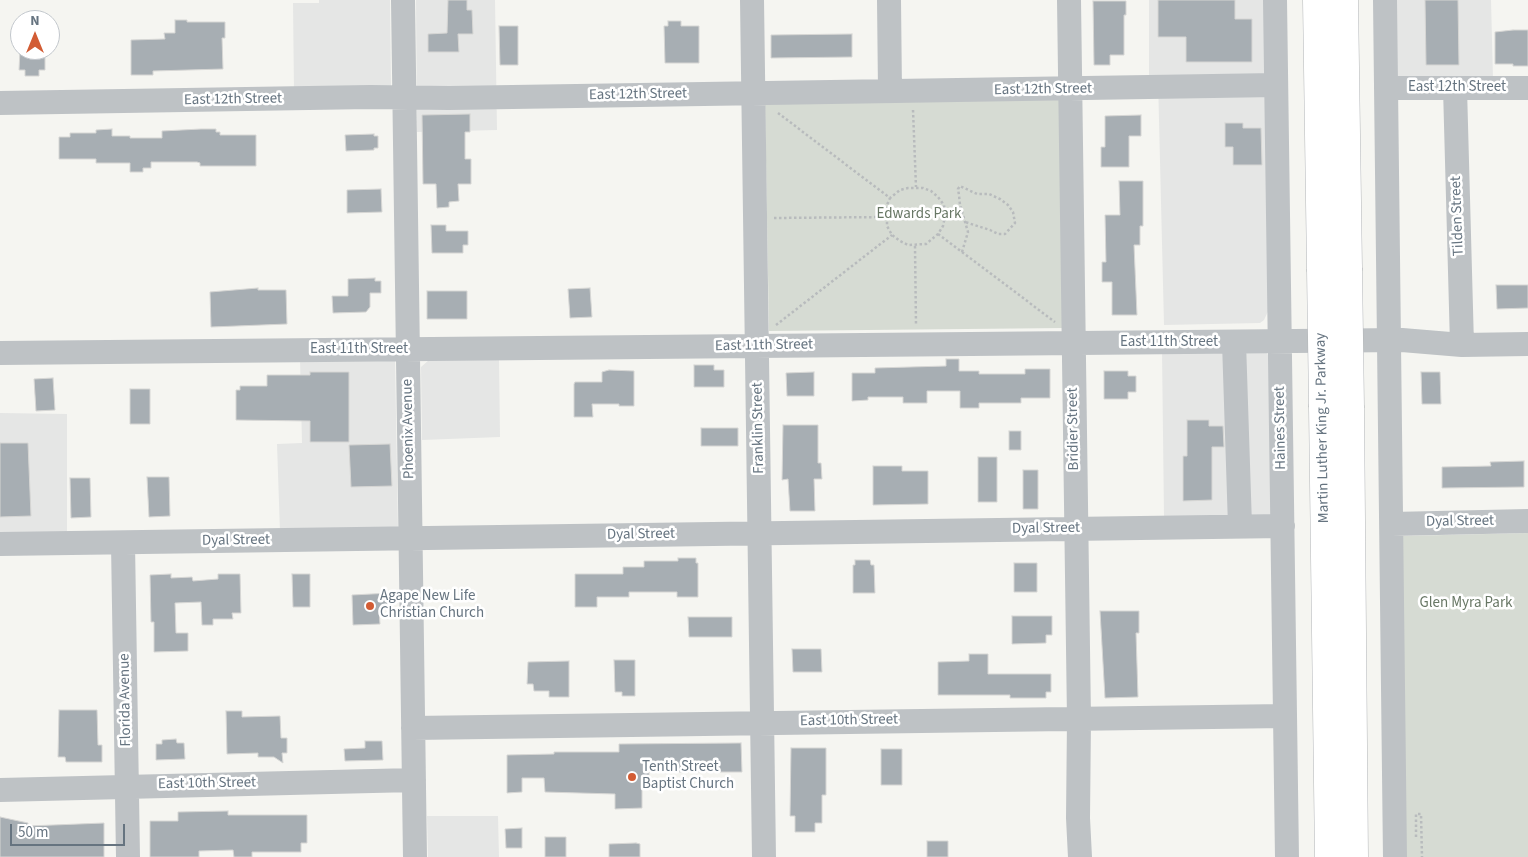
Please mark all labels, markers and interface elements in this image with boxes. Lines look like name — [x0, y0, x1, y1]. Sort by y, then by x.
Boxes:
north arrow — [10, 10, 60, 60]
text: N — [30, 11, 40, 31]
street label: East 12th Street — [1408, 79, 1506, 97]
street label: East 12th Street — [994, 80, 1092, 100]
street label: East 12th Street — [589, 85, 687, 105]
street label: East 12th Street — [184, 90, 282, 110]
street label: Tilden Street — [1448, 176, 1468, 256]
park label: Edwards Park — [877, 206, 961, 224]
street label: Martin Luther King Jr. Parkway — [1312, 333, 1334, 523]
street label: East 11th Street — [1120, 334, 1218, 352]
street label: East 11th Street — [715, 336, 813, 356]
street label: East 11th Street — [310, 341, 408, 359]
street label: Phoenix Avenue — [399, 379, 419, 479]
street label: Franklin Street — [749, 382, 769, 474]
street label: Haines Street — [1271, 386, 1291, 470]
street label: Bridier Street — [1064, 387, 1084, 471]
street label: Dyal Street — [1426, 512, 1494, 532]
street label: Dyal Street — [1012, 519, 1080, 539]
street label: Dyal Street — [607, 525, 675, 545]
street label: Dyal Street — [202, 531, 270, 551]
place label: Agape New Life Christian Church — [380, 588, 484, 623]
park label: Glen Myra Park — [1419, 595, 1513, 613]
marker: Agape New Life Christian Church — [364, 600, 376, 612]
street label: Florida Avenue — [116, 653, 136, 747]
street label: East 10th Street — [800, 711, 898, 731]
place label: Tenth Street Baptist Church — [642, 759, 734, 794]
marker: Tenth Street Baptist Church — [626, 771, 638, 783]
street label: East 10th Street — [158, 774, 256, 794]
scale bar — [12, 814, 128, 846]
text: 50 m — [18, 822, 48, 843]

